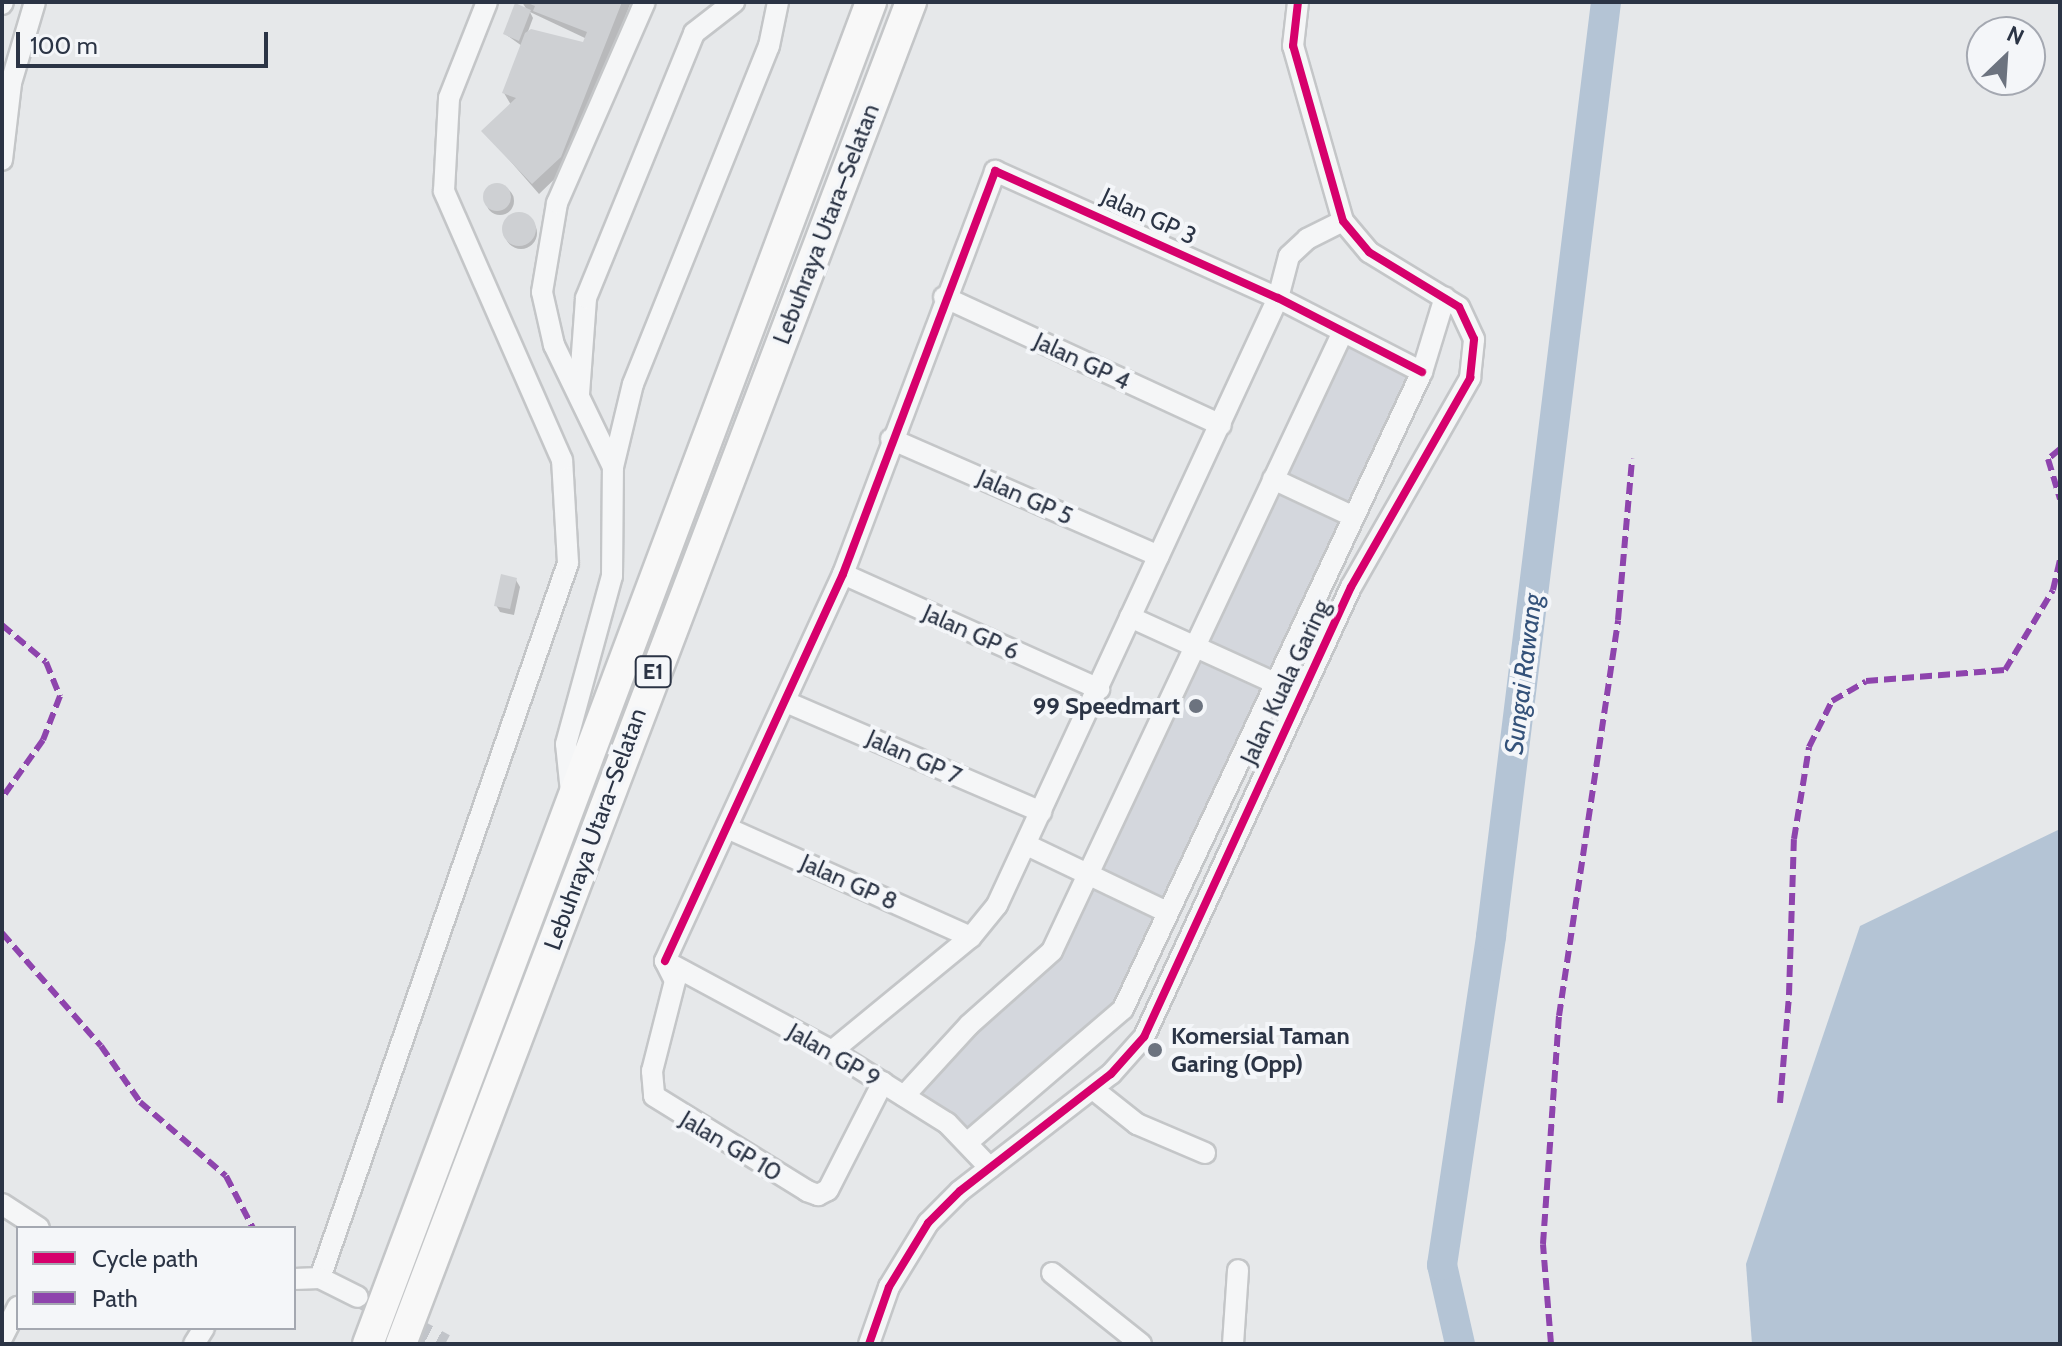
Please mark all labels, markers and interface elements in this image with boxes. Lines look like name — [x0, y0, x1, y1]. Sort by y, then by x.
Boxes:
scale bar — [20, 16, 272, 66]
north arrow — [1966, 16, 2046, 96]
text: N — [2003, 20, 2028, 51]
text: 100 m — [30, 31, 98, 60]
street label: Lebuhraya Utara–Selatan — [767, 100, 885, 348]
street label: Jalan GP 3 — [1097, 181, 1201, 251]
street label: Jalan GP 4 — [1029, 326, 1135, 396]
street label: Jalan GP 5 — [973, 463, 1077, 531]
water label: Sungai Rawang — [1499, 592, 1549, 756]
street label: Jalan Kuala Garing — [1234, 595, 1336, 769]
street label: Jalan GP 6 — [918, 598, 1024, 666]
road number: E1 — [633, 654, 673, 690]
place label: 99 Speedmart — [1033, 692, 1180, 720]
marker: 99 Speedmart — [1187, 697, 1205, 715]
street label: Lebuhraya Utara–Selatan — [538, 704, 652, 954]
street label: Jalan GP 7 — [862, 723, 966, 791]
street label: Jalan GP 8 — [796, 848, 902, 916]
street label: Jalan GP 9 — [783, 1017, 885, 1093]
place label: Komersial Taman Garing (Opp) — [1171, 1022, 1350, 1078]
marker: Komersial Taman Garing (Opp) — [1146, 1041, 1164, 1059]
street label: Jalan GP 10 — [675, 1104, 787, 1188]
legend — [16, 1226, 296, 1330]
text: Cycle path — [92, 1244, 198, 1273]
text: Path — [92, 1284, 138, 1313]

